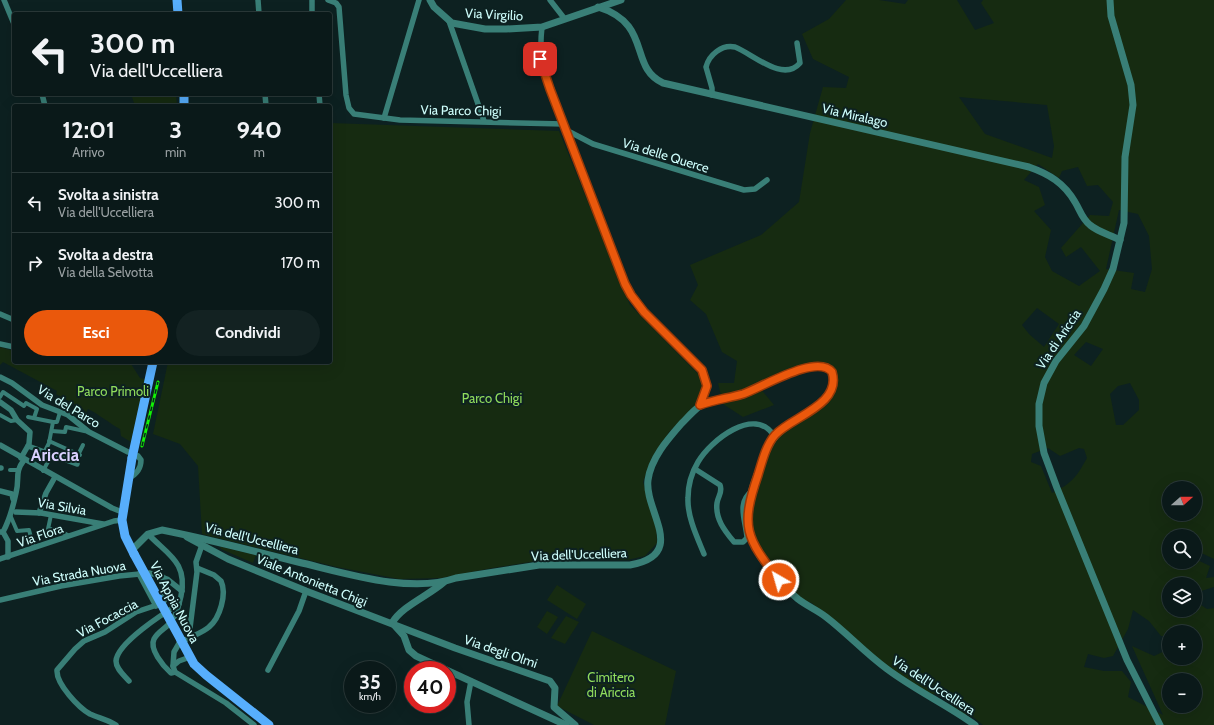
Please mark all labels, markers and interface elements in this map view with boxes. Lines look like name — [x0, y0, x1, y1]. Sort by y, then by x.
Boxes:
street label: Via Virgilio — [465, 4, 523, 24]
text: 300 m — [90, 26, 175, 60]
icon: left — [24, 28, 76, 80]
pin — [523, 42, 557, 76]
icon: arrive — [529, 48, 551, 70]
text: Via dell'Uccelliera — [90, 60, 223, 82]
street label: Via Miralago — [821, 100, 889, 130]
street label: Via Parco Chigi — [420, 101, 502, 119]
text: 12:01 — [62, 115, 115, 144]
text: 3 — [169, 115, 182, 144]
text: 940 — [237, 115, 282, 144]
street label: Via delle Querce — [621, 134, 712, 176]
text: Arrivo — [72, 144, 105, 160]
text: min — [165, 144, 186, 160]
text: m — [253, 144, 265, 160]
text: Svolta a sinistra — [58, 186, 159, 204]
icon: left — [24, 192, 46, 214]
text: 300 m — [274, 194, 320, 212]
text: Via dell'Uccelliera — [58, 204, 154, 220]
text: Svolta a destra — [58, 246, 153, 264]
icon: right — [24, 252, 46, 274]
text: 170 m — [281, 254, 320, 272]
text: Via della Selvotta — [58, 264, 153, 280]
street label: Via di Ariccia — [1032, 305, 1084, 372]
button: Esci — [24, 310, 168, 356]
button: Condividi — [176, 310, 320, 356]
street label: Via del Parco — [35, 381, 103, 431]
park label: Parco Primoli — [77, 383, 149, 399]
park label: Parco Chigi — [462, 390, 522, 406]
district label: Ariccia — [31, 445, 80, 465]
north arrow — [1162, 481, 1202, 521]
map controls — [1162, 481, 1202, 713]
street label: Via Silvia — [36, 494, 88, 518]
street label: Via Flora — [15, 519, 66, 550]
street label: Via dell'Uccelliera — [204, 519, 301, 558]
button: search — [1162, 529, 1202, 569]
street label: Via dell'Uccelliera — [531, 544, 628, 564]
street label: Viale Antonietta Chigi — [254, 550, 370, 610]
street label: Via Strada Nuova — [31, 557, 128, 589]
street label: Via Appia Nuova — [147, 558, 204, 646]
position arrow — [758, 559, 800, 601]
button: layers — [1162, 577, 1202, 617]
street label: Via Focaccia — [74, 595, 141, 641]
button: + — [1162, 625, 1202, 665]
street label: Via degli Olmi — [462, 631, 540, 671]
street label: Via dell'Uccelliera — [889, 652, 979, 718]
speed limit sign: 40 — [404, 661, 456, 713]
park label: Cimitero di Ariccia — [587, 669, 636, 700]
text: 35 — [359, 670, 381, 694]
button: − — [1162, 673, 1202, 713]
text: km/h — [359, 690, 381, 703]

